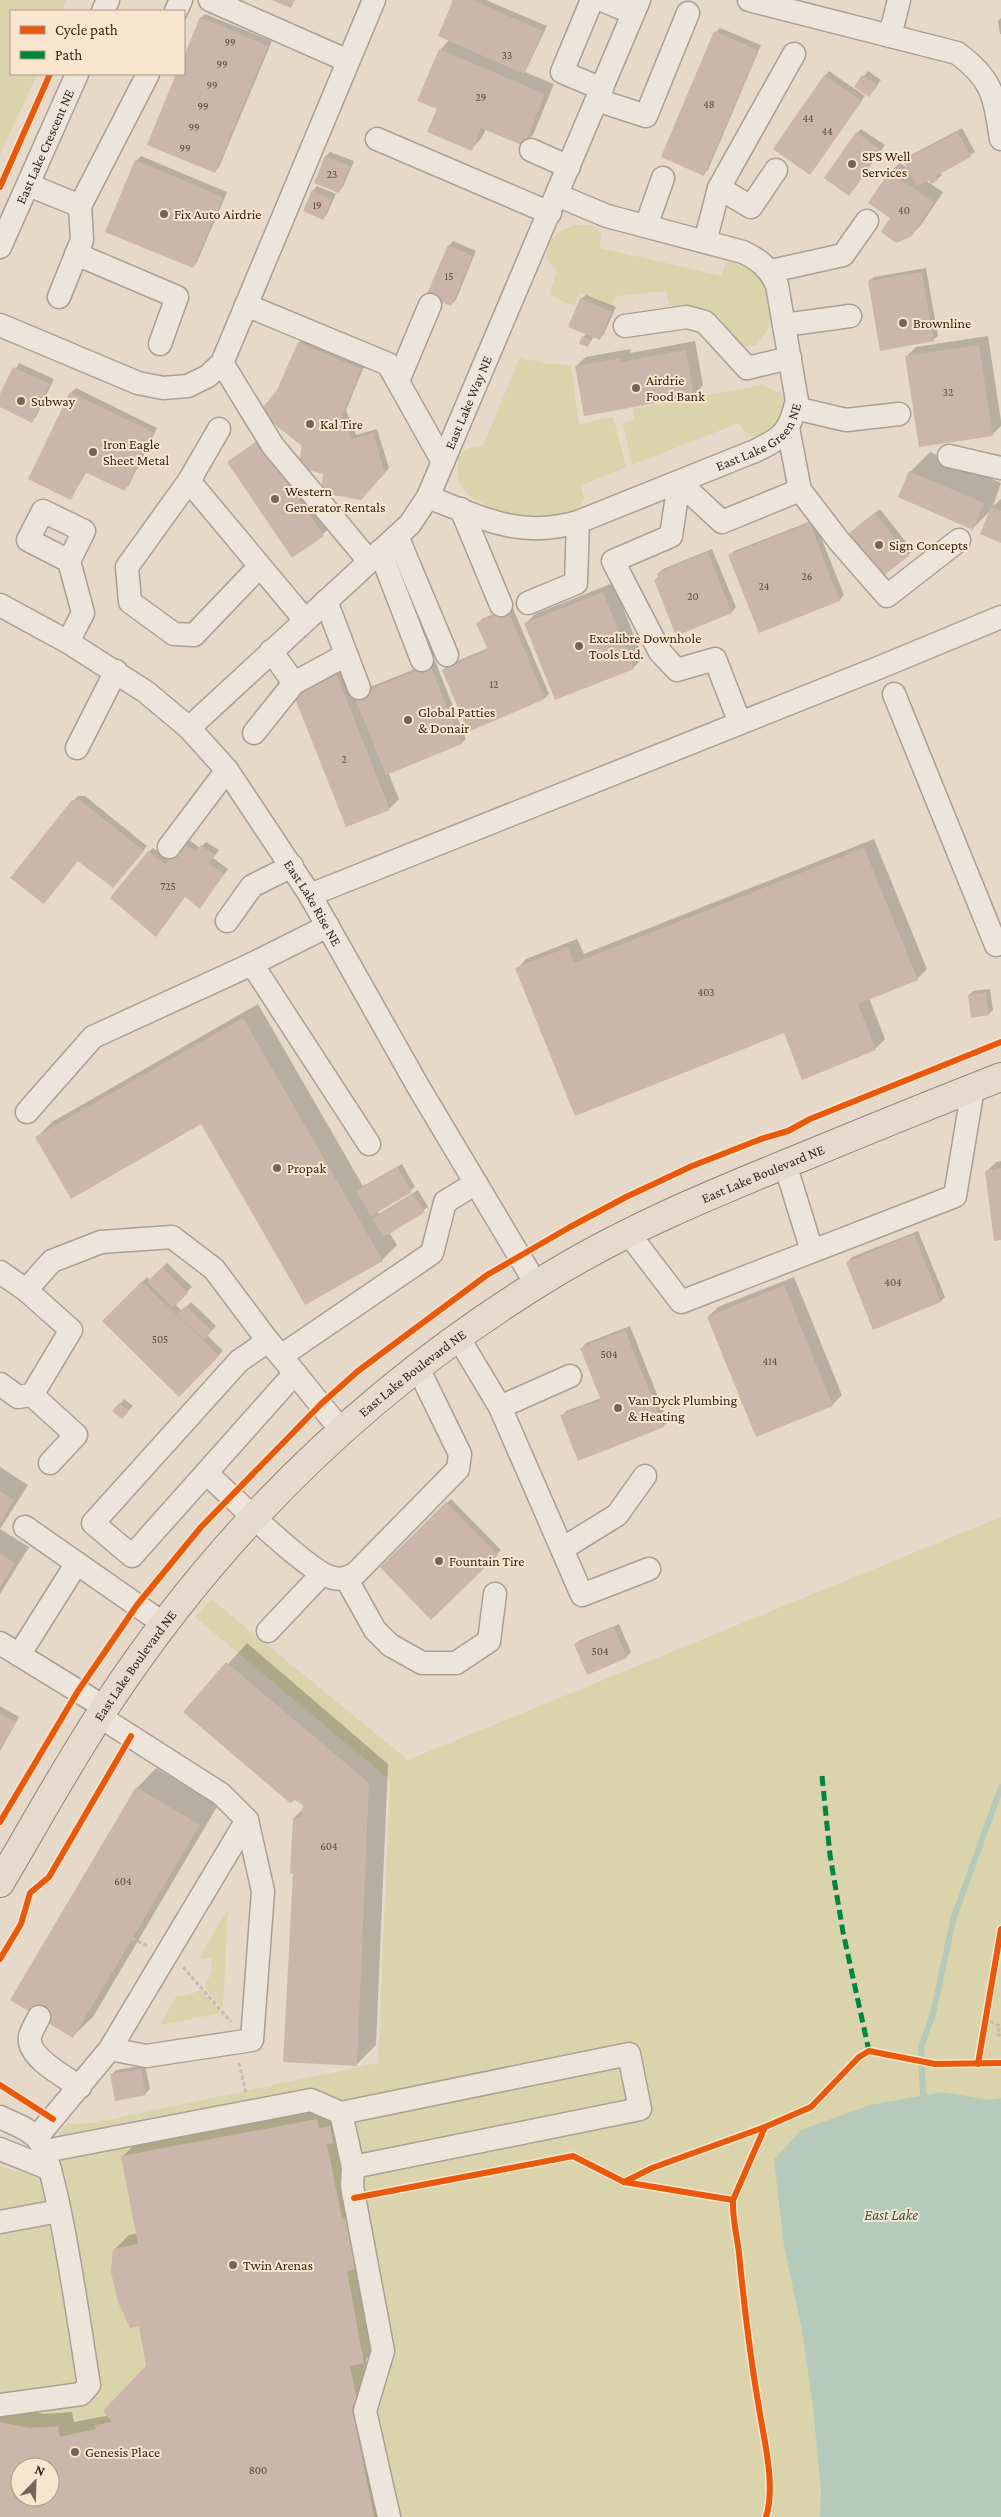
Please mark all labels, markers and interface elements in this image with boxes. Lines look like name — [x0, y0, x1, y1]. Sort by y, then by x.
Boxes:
legend — [10, 10, 185, 75]
text: Cycle path — [55, 22, 118, 39]
house number: 99 — [224, 36, 236, 48]
text: Path — [55, 47, 82, 63]
house number: 33 — [502, 49, 512, 61]
house number: 99 — [216, 58, 228, 70]
house number: 99 — [206, 79, 218, 91]
street label: East Lake Crescent NE — [12, 86, 77, 206]
house number: 29 — [476, 91, 486, 103]
house number: 48 — [703, 98, 715, 110]
house number: 99 — [197, 100, 209, 112]
house number: 44 — [802, 112, 814, 124]
house number: 99 — [188, 121, 200, 133]
house number: 44 — [821, 125, 833, 137]
house number: 99 — [179, 142, 191, 154]
place label: SPS Well Services — [862, 148, 911, 180]
marker: SPS Well Services — [846, 158, 858, 170]
house number: 23 — [327, 168, 337, 180]
house number: 19 — [312, 199, 322, 211]
house number: 40 — [898, 204, 910, 216]
place label: Fix Auto Airdrie — [174, 206, 262, 222]
marker: Fix Auto Airdrie — [158, 208, 170, 220]
house number: 15 — [445, 270, 453, 282]
place label: Brownline — [913, 315, 971, 331]
marker: Brownline — [897, 317, 909, 329]
street label: East Lake Way NE — [441, 353, 495, 452]
place label: Airdrie Food Bank — [646, 372, 705, 404]
marker: Airdrie Food Bank — [630, 382, 642, 394]
house number: 32 — [943, 386, 953, 398]
place label: Subway — [31, 393, 76, 409]
marker: Subway — [15, 395, 27, 407]
street label: East Lake Green NE — [713, 401, 804, 474]
place label: Kal Tire — [320, 416, 363, 432]
marker: Kal Tire — [304, 418, 316, 430]
place label: Iron Eagle Sheet Metal — [103, 436, 169, 468]
marker: Iron Eagle Sheet Metal — [87, 446, 99, 458]
place label: Western Generator Rentals — [285, 483, 385, 515]
marker: Western Generator Rentals — [269, 493, 281, 505]
place label: Sign Concepts — [889, 537, 968, 553]
marker: Sign Concepts — [873, 539, 885, 551]
house number: 26 — [802, 570, 812, 582]
house number: 24 — [759, 580, 770, 592]
house number: 20 — [687, 590, 699, 602]
place label: Excalibre Downhole Tools Ltd. — [589, 630, 701, 662]
marker: Excalibre Downhole Tools Ltd. — [573, 640, 585, 652]
house number: 12 — [490, 678, 498, 690]
place label: Global Patties & Donair — [418, 704, 495, 736]
marker: Global Patties & Donair — [402, 714, 414, 726]
house number: 2 — [341, 753, 347, 765]
street label: East Lake Rise NE — [281, 856, 345, 949]
house number: 725 — [160, 880, 176, 892]
house number: 403 — [698, 986, 714, 998]
street label: East Lake Boulevard NE — [699, 1141, 827, 1206]
place label: Propak — [287, 1160, 326, 1176]
marker: Propak — [271, 1162, 283, 1174]
house number: 404 — [884, 1276, 902, 1288]
street label: East Lake Boulevard NE — [355, 1326, 469, 1420]
house number: 505 — [152, 1333, 168, 1345]
house number: 504 — [600, 1348, 618, 1360]
house number: 414 — [763, 1355, 778, 1367]
place label: Van Dyck Plumbing & Heating — [628, 1392, 737, 1424]
marker: Van Dyck Plumbing & Heating — [612, 1402, 624, 1414]
place label: Fountain Tire — [449, 1553, 524, 1569]
marker: Fountain Tire — [433, 1555, 445, 1567]
street label: East Lake Boulevard NE — [90, 1607, 180, 1724]
house number: 504 — [591, 1645, 609, 1657]
house number: 604 — [320, 1840, 338, 1852]
house number: 604 — [114, 1875, 132, 1887]
water label: East Lake — [864, 2207, 918, 2223]
place label: Twin Arenas — [243, 2257, 313, 2273]
marker: Twin Arenas — [227, 2259, 239, 2271]
place label: Genesis Place — [85, 2444, 160, 2460]
marker: Genesis Place — [69, 2446, 81, 2458]
north arrow — [10, 2457, 60, 2507]
text: N — [33, 2461, 48, 2479]
house number: 800 — [249, 2464, 267, 2476]

